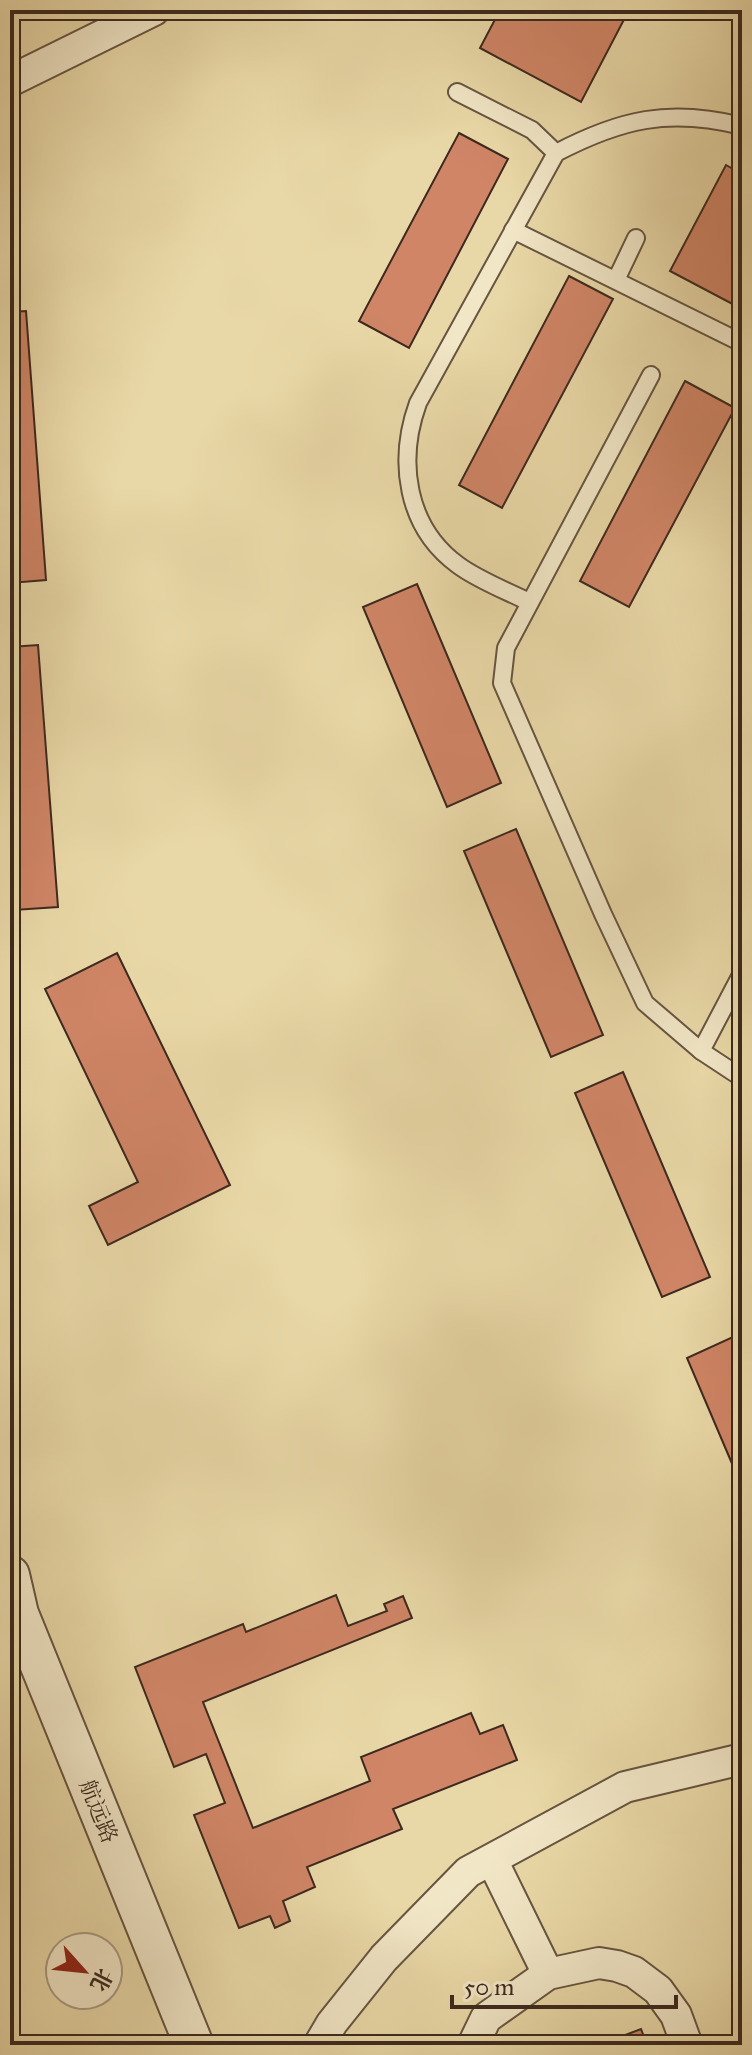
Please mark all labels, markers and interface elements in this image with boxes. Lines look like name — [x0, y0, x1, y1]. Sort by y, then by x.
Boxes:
street label: 航远路 — [74, 1776, 123, 1847]
north arrow — [44, 1931, 124, 2011]
scale bar — [452, 1959, 676, 2009]
text: 北 — [84, 1964, 118, 1996]
text: 50 m — [464, 1972, 514, 2002]

